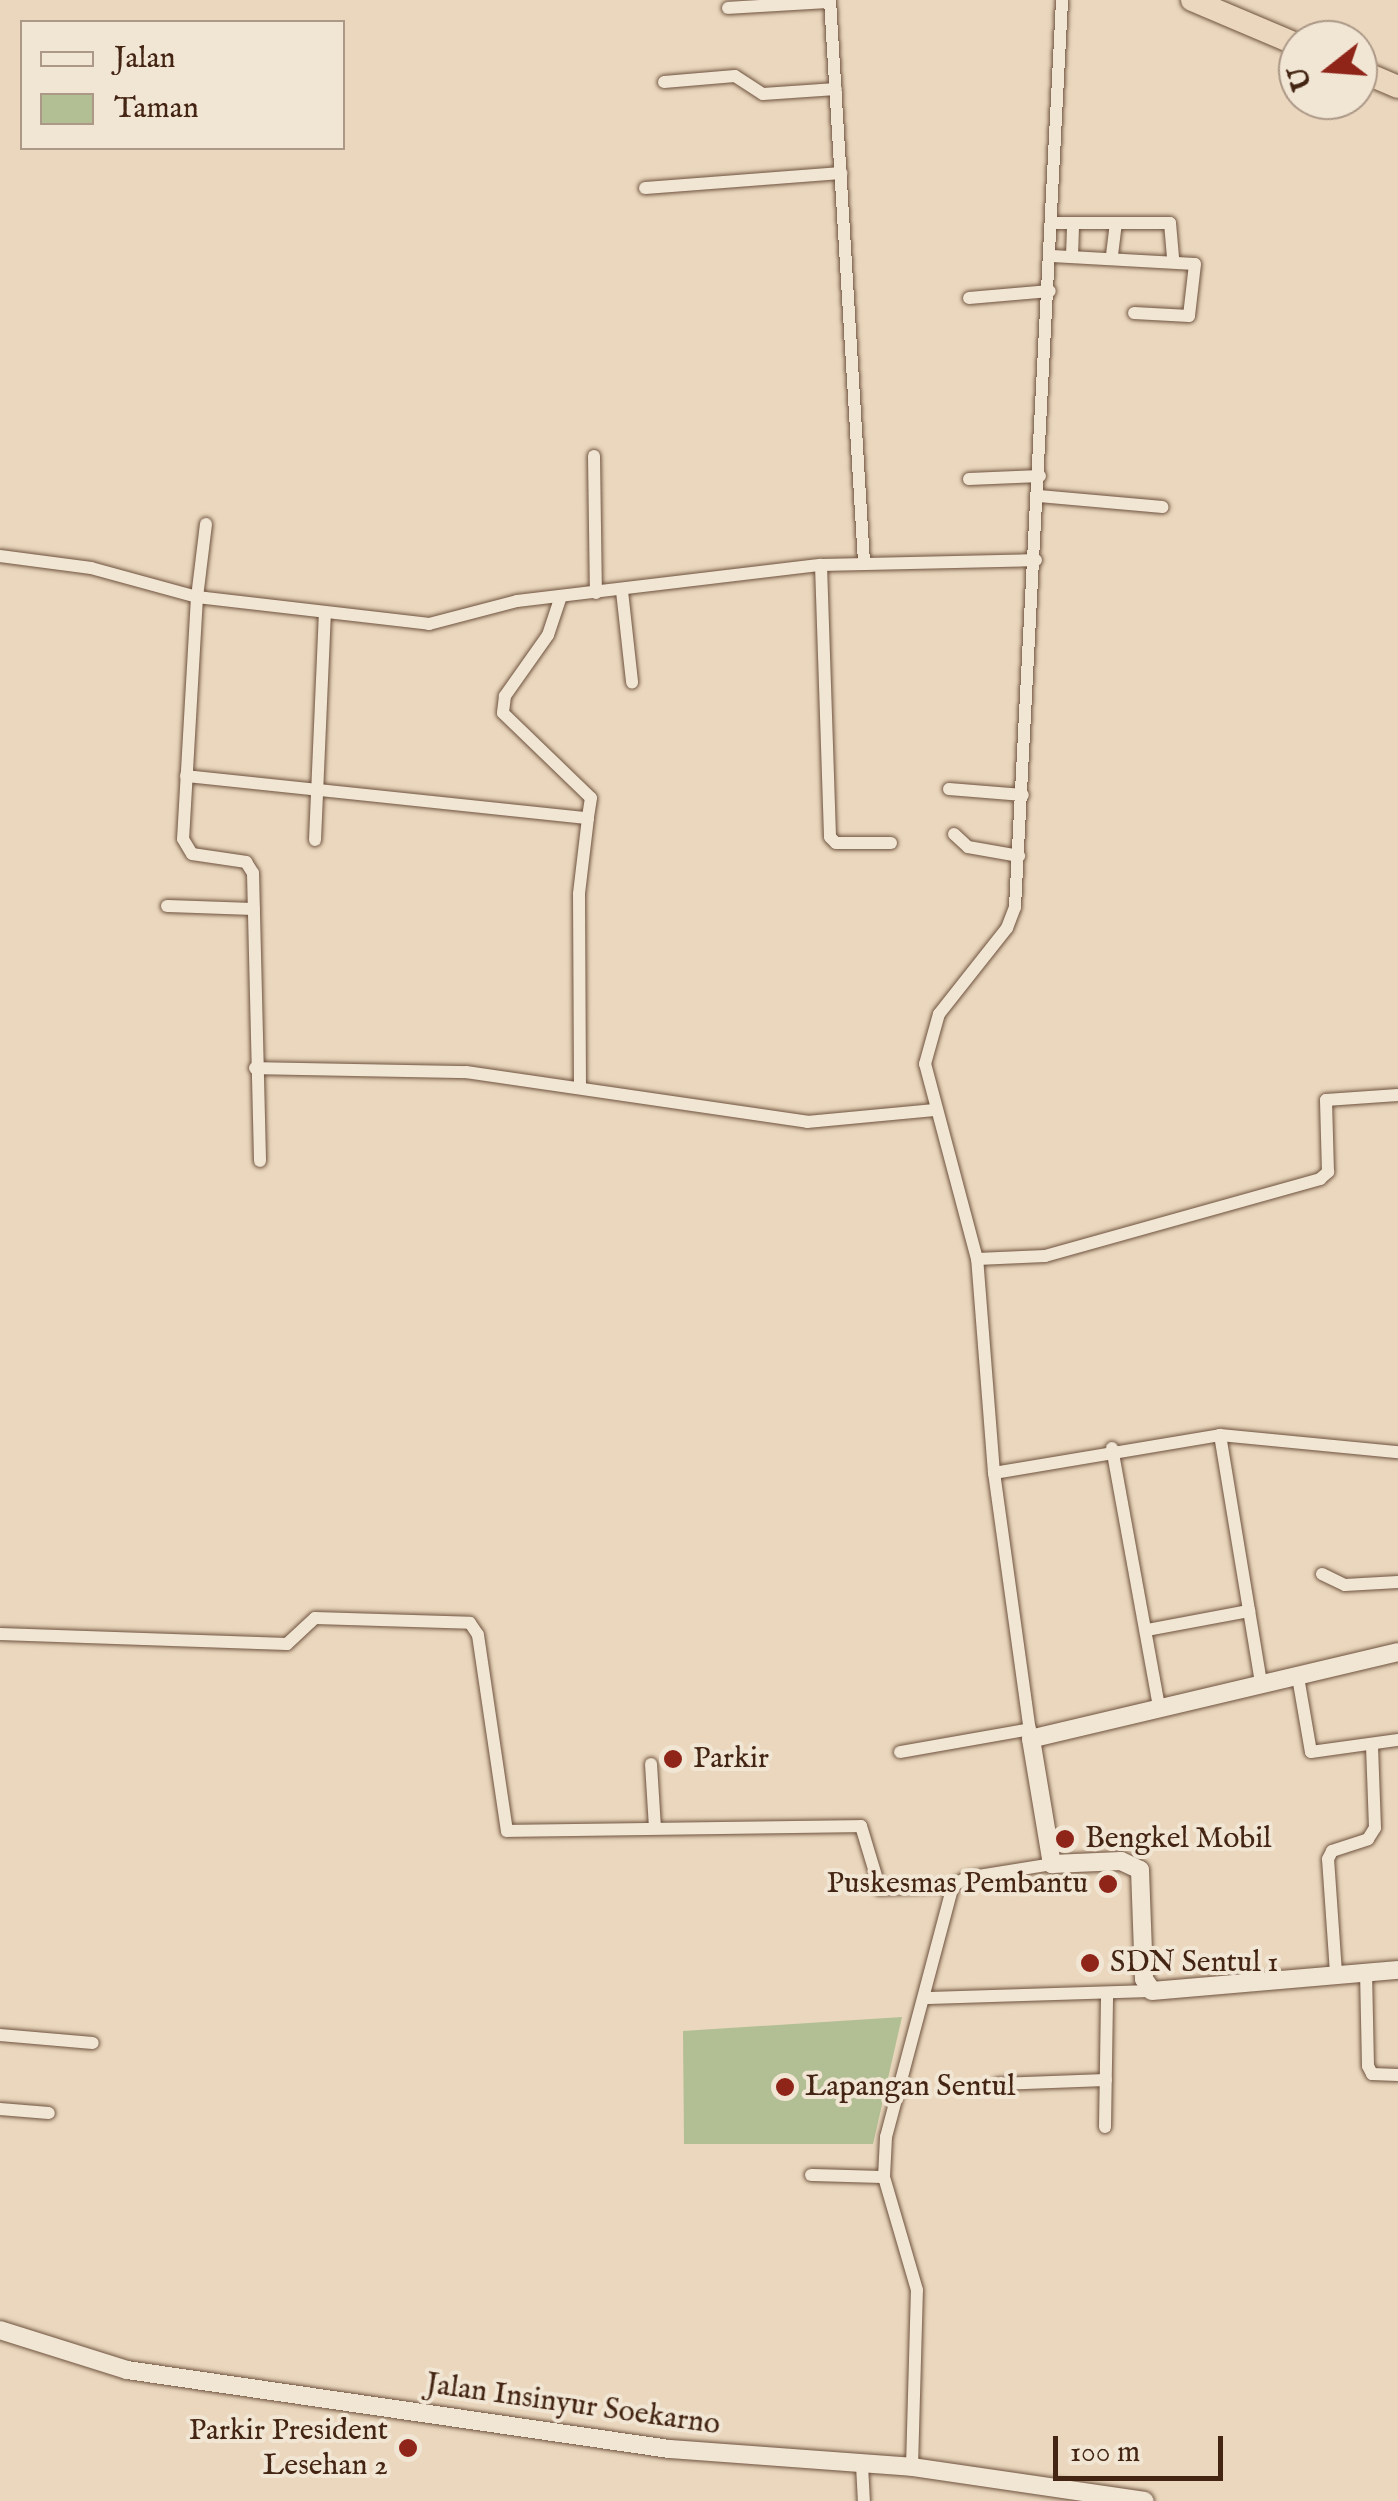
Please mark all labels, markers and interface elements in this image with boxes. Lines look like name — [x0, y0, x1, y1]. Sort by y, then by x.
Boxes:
legend — [20, 20, 345, 150]
north arrow — [1278, 20, 1378, 120]
text: Jalan — [114, 40, 176, 78]
text: U — [1281, 62, 1321, 95]
text: Taman — [114, 90, 199, 128]
place label: Parkir — [693, 1741, 769, 1777]
marker: Parkir — [662, 1748, 684, 1770]
place label: Bengkel Mobil — [1085, 1821, 1271, 1857]
marker: Bengkel Mobil — [1054, 1828, 1076, 1850]
place label: Puskesmas Pembantu — [827, 1866, 1088, 1902]
marker: Puskesmas Pembantu — [1097, 1873, 1119, 1895]
place label: SDN Sentul 1 — [1110, 1945, 1278, 1981]
marker: SDN Sentul 1 — [1079, 1952, 1101, 1974]
place label: Lapangan Sentul — [805, 2069, 1015, 2105]
marker: Lapangan Sentul — [774, 2076, 796, 2098]
street label: Jalan Insinyur Soekarno — [424, 2367, 722, 2443]
place label: Parkir President Lesehan 2 — [189, 2413, 388, 2484]
scale bar — [1058, 2416, 1228, 2478]
text: 100 m — [1070, 2434, 1140, 2472]
marker: Parkir President Lesehan 2 — [397, 2437, 419, 2459]

